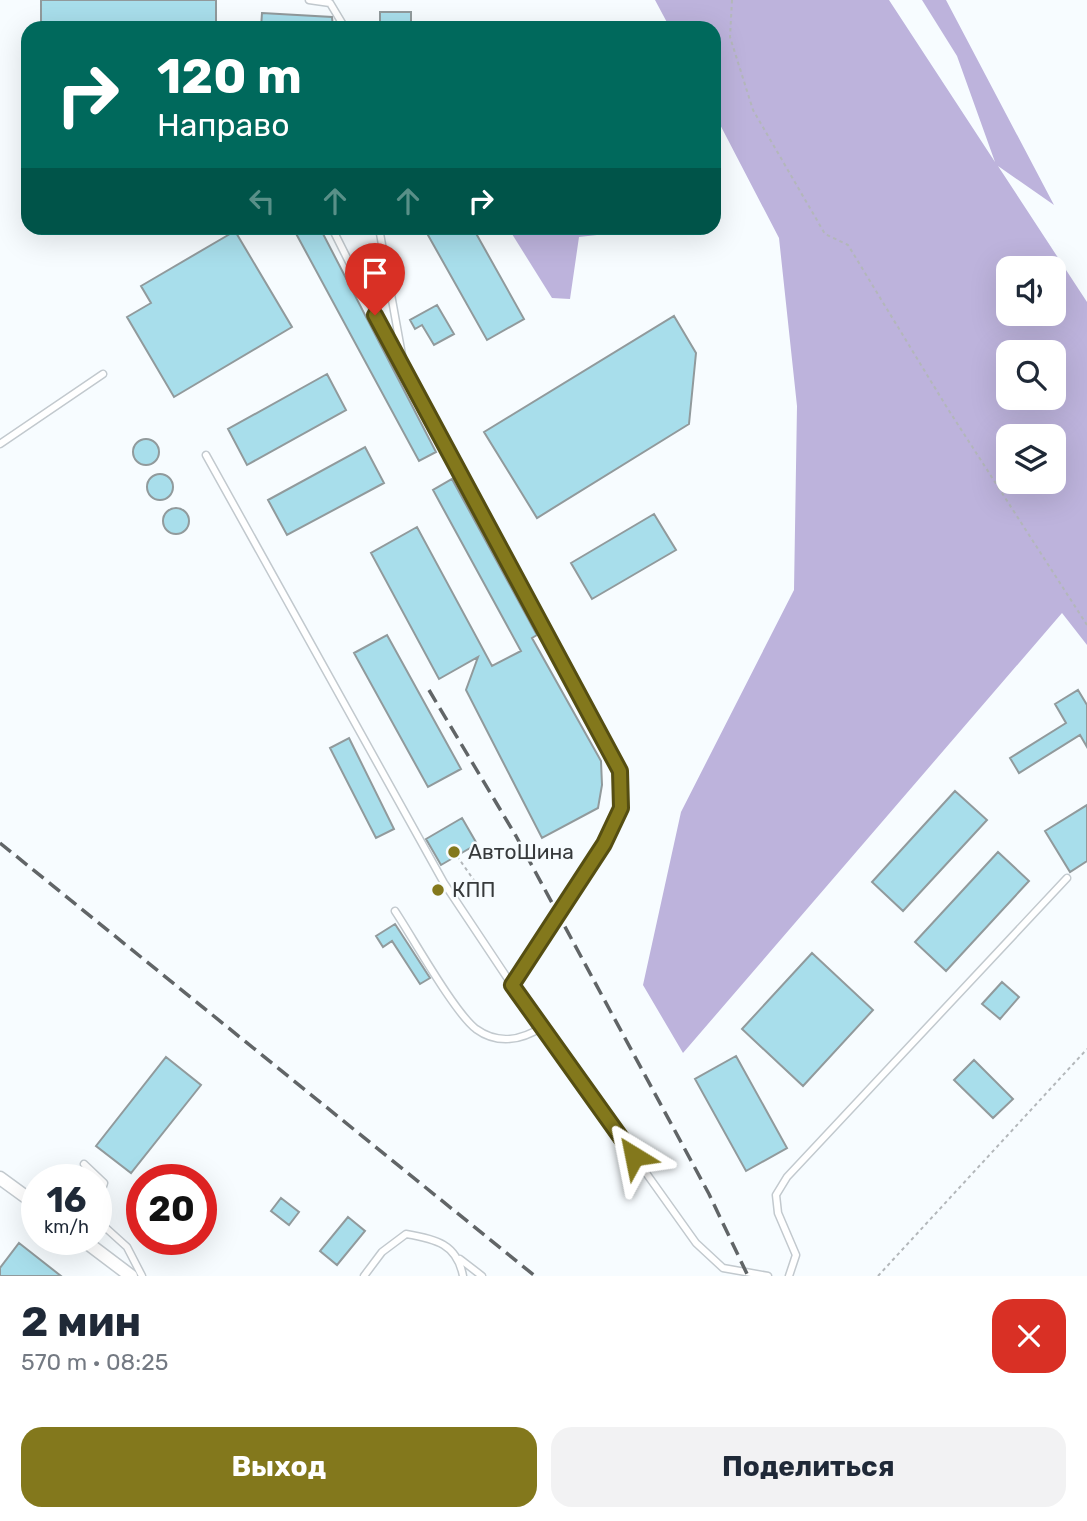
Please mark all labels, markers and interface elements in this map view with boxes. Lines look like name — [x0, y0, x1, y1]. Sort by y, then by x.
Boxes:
text: 120 m — [157, 47, 302, 105]
icon: right — [42, 49, 133, 140]
text: Направо — [157, 106, 290, 144]
icon: left — [243, 182, 281, 220]
icon: ahead — [316, 182, 354, 220]
icon: ahead — [389, 182, 427, 220]
icon: right — [462, 182, 500, 220]
pin — [345, 243, 405, 315]
icon: arrive — [356, 254, 394, 292]
map controls — [996, 256, 1066, 494]
button: sound — [996, 256, 1066, 326]
button: search — [996, 340, 1066, 410]
button: layers — [996, 424, 1066, 494]
place label: АвтоШина — [468, 839, 574, 864]
marker: АвтоШина — [446, 844, 462, 860]
place label: КПП — [452, 877, 495, 902]
marker: КПП — [430, 882, 446, 898]
position arrow — [597, 1119, 671, 1193]
speed limit sign: 20 — [126, 1164, 217, 1255]
text: 16 — [46, 1179, 87, 1221]
text: km/h — [44, 1216, 89, 1238]
text: 2 мин — [21, 1297, 141, 1347]
button: close — [992, 1299, 1066, 1373]
text: 570 m · 08:25 — [21, 1348, 168, 1376]
button: Выход — [21, 1427, 537, 1507]
button: Поделиться — [551, 1427, 1066, 1507]

